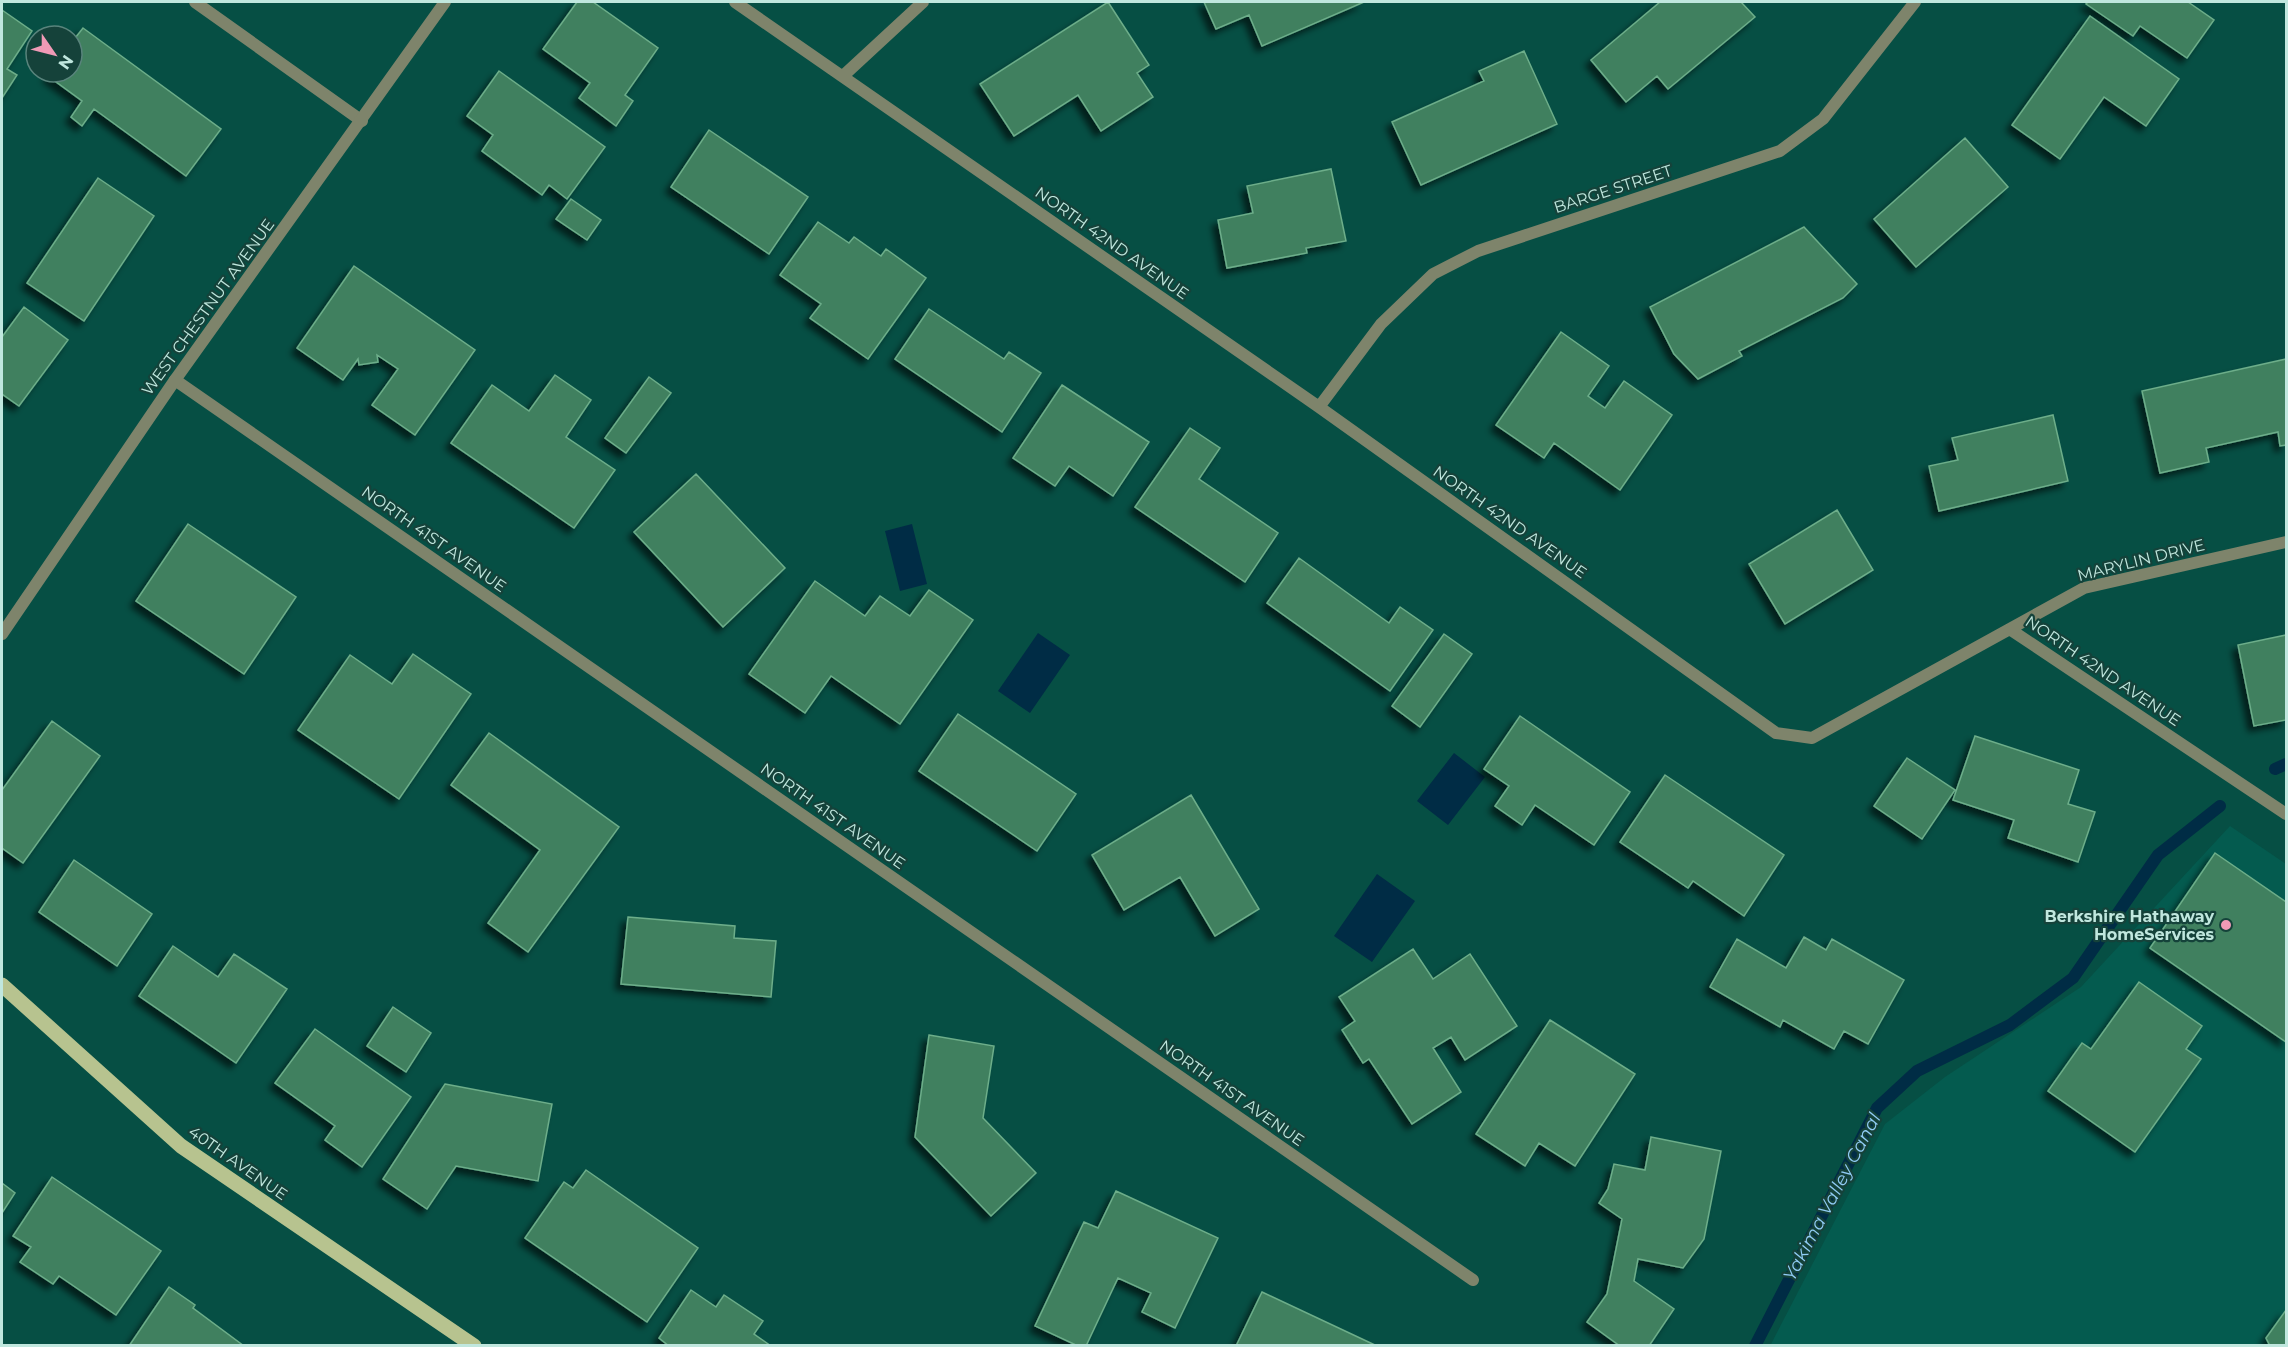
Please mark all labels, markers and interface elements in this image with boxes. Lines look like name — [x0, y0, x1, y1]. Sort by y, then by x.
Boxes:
north arrow — [24, 24, 84, 84]
text: N — [54, 52, 77, 73]
street label: BARGE STREET — [1551, 161, 1675, 217]
street label: NORTH 42ND AVENUE — [1032, 183, 1192, 303]
street label: WEST CHESTNUT AVENUE — [138, 215, 278, 399]
street label: NORTH 42ND AVENUE — [1430, 462, 1590, 582]
street label: NORTH 41ST AVENUE — [358, 482, 510, 596]
street label: MARYLIN DRIVE — [2075, 535, 2207, 585]
street label: NORTH 42ND AVENUE — [2022, 612, 2184, 730]
street label: NORTH 41ST AVENUE — [757, 759, 909, 873]
place label: Berkshire Hathaway HomeServices — [2044, 907, 2214, 944]
marker: Berkshire Hathaway HomeServices — [2219, 918, 2233, 932]
street label: NORTH 41ST AVENUE — [1156, 1036, 1308, 1150]
water label: Yakima Valley Canal — [1778, 1109, 1886, 1285]
street label: 40TH AVENUE — [185, 1122, 291, 1204]

